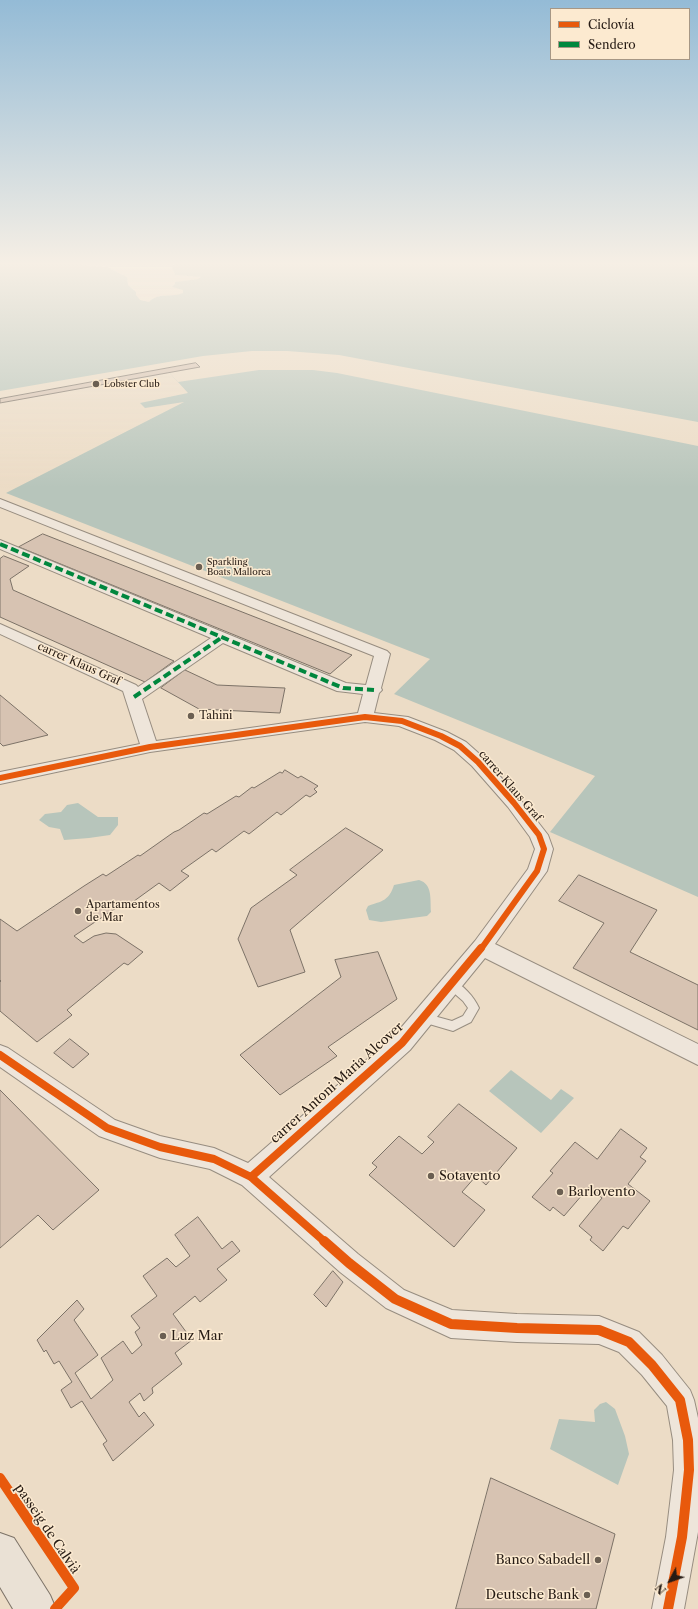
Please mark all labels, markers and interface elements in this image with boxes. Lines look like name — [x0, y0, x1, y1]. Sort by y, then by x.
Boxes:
legend — [550, 8, 690, 60]
text: Ciclovía — [588, 17, 634, 32]
text: Sendero — [588, 37, 636, 52]
marker: Lobster Club — [91, 379, 101, 389]
place label: Lobster Club — [104, 379, 160, 389]
place label: Sparkling Boats Mallorca — [207, 557, 271, 578]
marker: Sparkling Boats Mallorca — [194, 562, 204, 572]
street label: carrer Klaus Graf — [35, 640, 123, 688]
place label: Tahini — [199, 709, 232, 723]
marker: Tahini — [186, 711, 196, 721]
street label: carrer Klaus Graf — [476, 748, 544, 824]
place label: Apartamentos de Mar — [86, 898, 160, 924]
marker: Apartamentos de Mar — [73, 906, 83, 916]
street label: carrer Antoni Maria Alcover — [267, 1019, 407, 1147]
place label: Sotavento — [439, 1168, 501, 1184]
marker: Sotavento — [426, 1171, 436, 1181]
place label: Barlovento — [568, 1184, 636, 1200]
marker: Barlovento — [555, 1187, 565, 1197]
place label: Luz Mar — [171, 1328, 223, 1344]
marker: Luz Mar — [158, 1331, 168, 1341]
street label: passeig de Calvià — [11, 1481, 83, 1577]
place label: Banco Sabadell — [495, 1552, 590, 1568]
marker: Banco Sabadell — [593, 1555, 603, 1565]
north arrow — [650, 1561, 690, 1601]
text: N — [653, 1581, 669, 1597]
place label: Deutsche Bank — [486, 1587, 579, 1603]
marker: Deutsche Bank — [582, 1590, 592, 1600]

